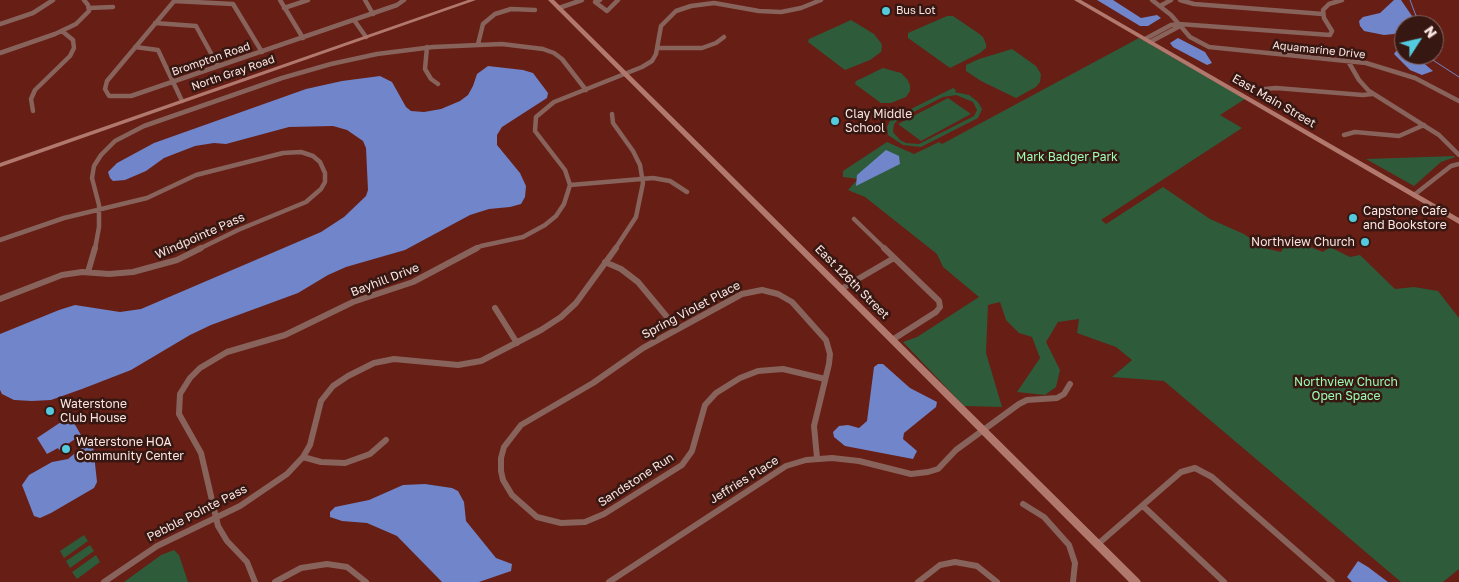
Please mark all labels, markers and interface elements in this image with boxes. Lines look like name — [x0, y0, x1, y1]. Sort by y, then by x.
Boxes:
place label: Bus Lot — [896, 4, 936, 18]
marker: Bus Lot — [880, 5, 892, 17]
north arrow — [1394, 15, 1444, 65]
text: N — [1421, 22, 1441, 41]
street label: Brompton Road — [170, 39, 252, 79]
street label: Aquamarine Drive — [1272, 39, 1366, 61]
street label: North Gray Road — [190, 53, 276, 93]
street label: East Main Street — [1230, 71, 1318, 131]
place label: Clay Middle School — [845, 107, 912, 135]
marker: Clay Middle School — [829, 115, 841, 127]
park label: Mark Badger Park — [1016, 150, 1118, 164]
place label: Capstone Cafe and Bookstore — [1363, 204, 1447, 232]
street label: Windpointe Pass — [153, 210, 247, 262]
marker: Capstone Cafe and Bookstore — [1347, 212, 1359, 224]
place label: Northview Church — [1251, 235, 1355, 249]
marker: Northview Church — [1359, 236, 1371, 248]
street label: East 126th Street — [812, 242, 892, 322]
street label: Bayhill Drive — [349, 260, 421, 300]
street label: Spring Violet Place — [639, 278, 743, 342]
park label: Northview Church Open Space — [1294, 375, 1398, 403]
place label: Waterstone Club House — [60, 397, 127, 425]
marker: Waterstone Club House — [44, 405, 56, 417]
place label: Waterstone HOA Community Center — [76, 435, 184, 463]
marker: Waterstone HOA Community Center — [60, 443, 72, 455]
street label: Sandstone Run — [595, 450, 677, 510]
street label: Jeffries Place — [707, 453, 781, 507]
street label: Pebble Pointe Pass — [144, 481, 250, 545]

